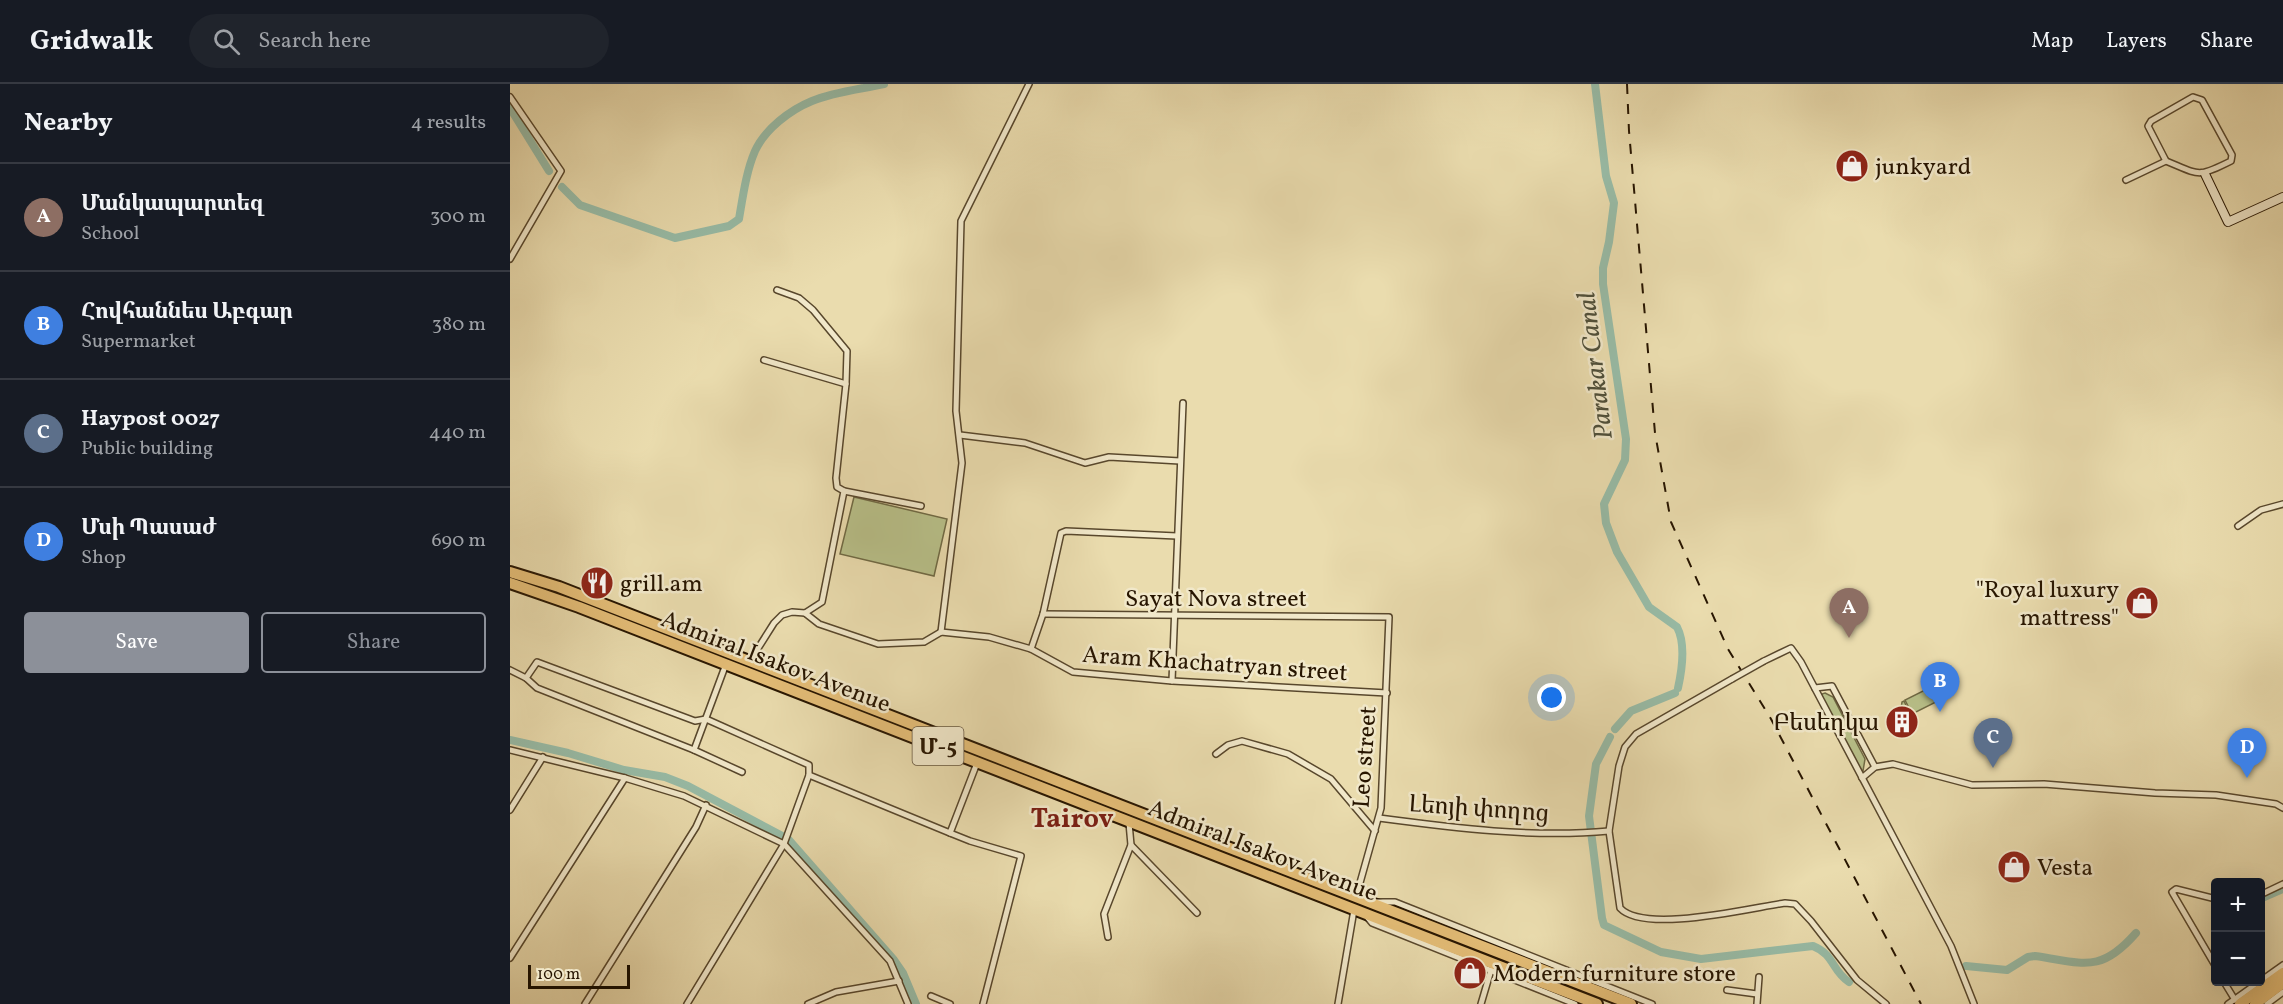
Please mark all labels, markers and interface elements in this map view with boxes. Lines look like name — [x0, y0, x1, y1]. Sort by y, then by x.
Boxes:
search box — [189, 14, 609, 68]
text: Gridwalk — [30, 22, 153, 61]
icon: search — [210, 25, 243, 58]
text: Search here — [258, 26, 371, 57]
text: Map — [2031, 27, 2073, 56]
text: Layers — [2106, 27, 2167, 56]
text: Share — [2200, 27, 2253, 56]
text: Nearby — [24, 105, 113, 141]
text: 4 results — [411, 109, 486, 137]
shop icon: junkyard — [1834, 148, 1870, 184]
place label: junkyard — [1875, 151, 1971, 185]
text: Մանկապարտեզ — [81, 189, 264, 220]
text: A — [36, 203, 51, 231]
text: 300 m — [430, 203, 486, 231]
text: School — [81, 220, 139, 248]
water label: Parakar Canal — [1569, 290, 1623, 441]
text: Հովհաննես Աբգար — [81, 297, 293, 328]
text: B — [37, 311, 50, 339]
text: 380 m — [432, 311, 486, 339]
text: Supermarket — [81, 328, 196, 356]
text: Haypost 0027 — [81, 404, 220, 435]
text: C — [37, 419, 50, 447]
text: 440 m — [429, 419, 486, 447]
text: Public building — [81, 435, 213, 463]
text: Մսի Պասաժ — [81, 513, 217, 544]
text: D — [36, 527, 51, 555]
text: 690 m — [431, 527, 486, 555]
text: Shop — [81, 544, 126, 572]
restaurant icon: grill.am — [579, 565, 615, 601]
place label: grill.am — [620, 568, 703, 602]
place label: "Royal luxury mattress" — [1976, 574, 2119, 636]
street label: Sayat Nova street — [1125, 583, 1307, 617]
shop icon: "Royal luxury mattress" — [2124, 585, 2160, 621]
pin: A — [1830, 588, 1868, 638]
street label: Admiral Isakov Avenue — [655, 603, 895, 722]
button: Save — [24, 612, 249, 673]
button: Share — [261, 612, 486, 673]
street label: Aram Khachatryan street — [1081, 639, 1349, 691]
pin: B — [1920, 662, 1960, 712]
your location — [1537, 683, 1566, 712]
building icon: Բեսեդկա — [1884, 704, 1920, 740]
street label: Leo street — [1345, 705, 1387, 809]
place label: Բեսեդկա — [1773, 707, 1879, 741]
pin: C — [1974, 718, 2012, 768]
road number: Մ-5 — [912, 727, 964, 765]
pin: D — [2228, 728, 2266, 778]
street label: Լեոյի փողոց — [1408, 788, 1550, 832]
street label: Admiral Isakov Avenue — [1142, 792, 1382, 911]
district label: Tairov — [1031, 801, 1113, 839]
shop icon: Vesta — [1996, 849, 2032, 885]
place label: Vesta — [2037, 852, 2093, 886]
map controls — [2211, 878, 2265, 986]
button: + — [2211, 878, 2265, 932]
button: − — [2211, 932, 2265, 986]
shop icon: Modern furniture store — [1452, 955, 1488, 991]
place label: Modern furniture store — [1493, 958, 1736, 992]
scale bar — [528, 962, 630, 990]
text: 100 m — [537, 964, 580, 986]

